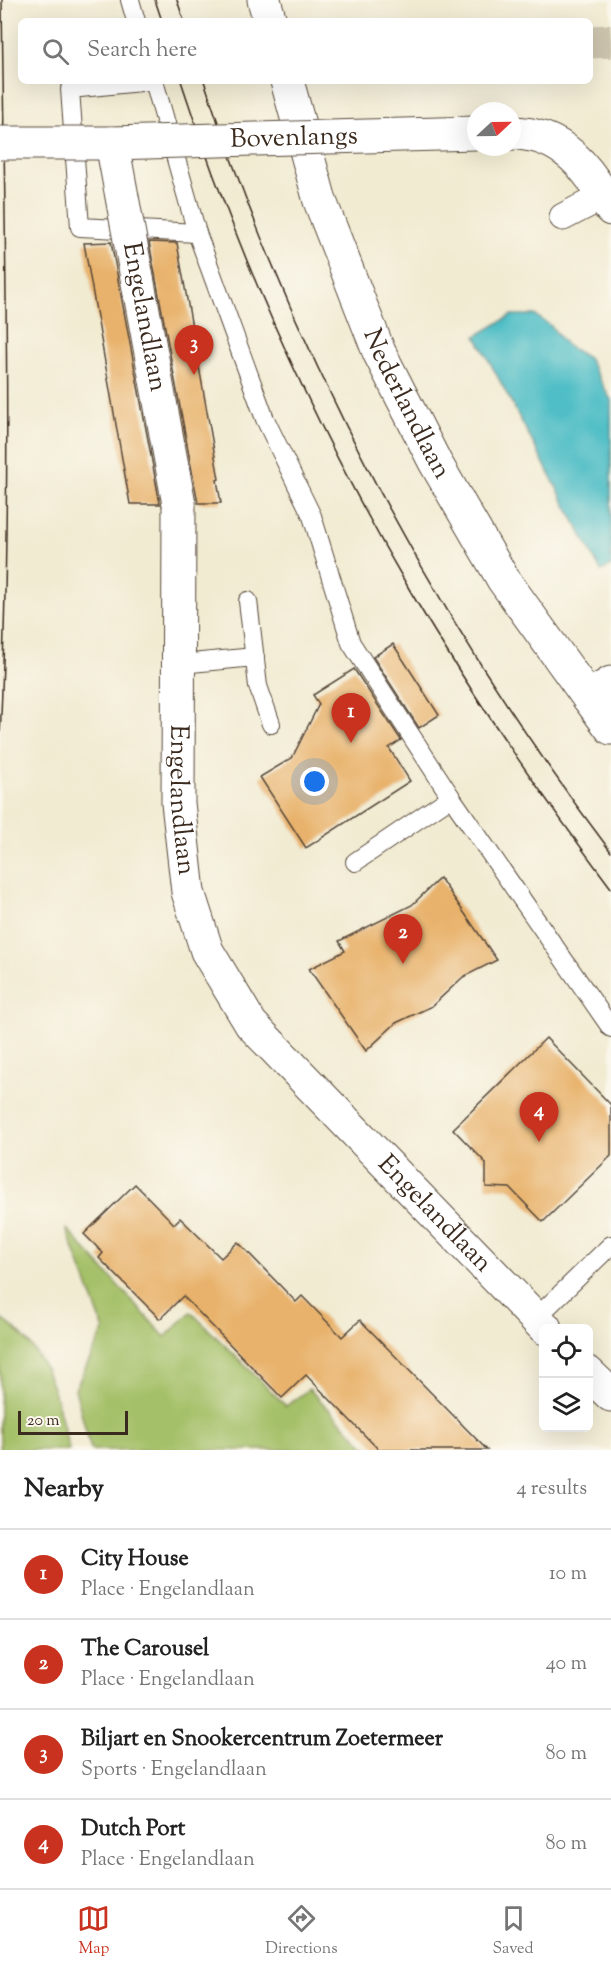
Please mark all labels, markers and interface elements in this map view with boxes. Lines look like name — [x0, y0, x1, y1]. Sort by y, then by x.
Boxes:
search box — [18, 18, 593, 84]
icon: search — [39, 35, 72, 68]
text: Search here — [87, 35, 197, 67]
north arrow — [467, 102, 521, 156]
street label: Bovenlangs — [230, 118, 358, 158]
street label: Engelandlaan — [112, 239, 176, 395]
street label: Nederlandlaan — [353, 323, 460, 486]
pin: 3 — [174, 326, 214, 375]
pin: 1 — [332, 694, 370, 743]
street label: Engelandlaan — [159, 724, 204, 877]
your location — [300, 767, 329, 796]
pin: 2 — [384, 914, 422, 964]
pin: 4 — [520, 1092, 558, 1142]
street label: Engelandlaan — [369, 1147, 501, 1281]
map controls — [539, 1324, 593, 1432]
button: locate — [539, 1324, 593, 1378]
button: layers — [539, 1378, 593, 1432]
scale bar — [18, 1408, 128, 1436]
text: 20 m — [27, 1410, 60, 1433]
text: Nearby — [24, 1471, 104, 1508]
text: 4 results — [516, 1475, 587, 1504]
text: City House — [81, 1544, 189, 1576]
text: 1 — [40, 1560, 47, 1589]
text: 10 m — [549, 1560, 587, 1589]
text: Place · Engelandlaan — [81, 1576, 255, 1605]
text: The Carousel — [81, 1634, 209, 1666]
text: 2 — [39, 1650, 48, 1679]
text: 40 m — [546, 1650, 587, 1679]
text: Place · Engelandlaan — [81, 1666, 255, 1695]
text: Biljart en Snookercentrum Zoetermeer — [81, 1724, 443, 1756]
text: 3 — [39, 1740, 48, 1769]
text: 80 m — [546, 1740, 587, 1769]
text: Sports · Engelandlaan — [81, 1756, 267, 1785]
text: Dutch Port — [81, 1814, 185, 1846]
text: 4 — [38, 1830, 49, 1859]
text: 80 m — [546, 1830, 587, 1859]
text: Place · Engelandlaan — [81, 1846, 255, 1875]
tab: Map — [77, 1902, 110, 1961]
tab: Directions — [265, 1902, 338, 1961]
tab: Saved — [492, 1902, 534, 1961]

